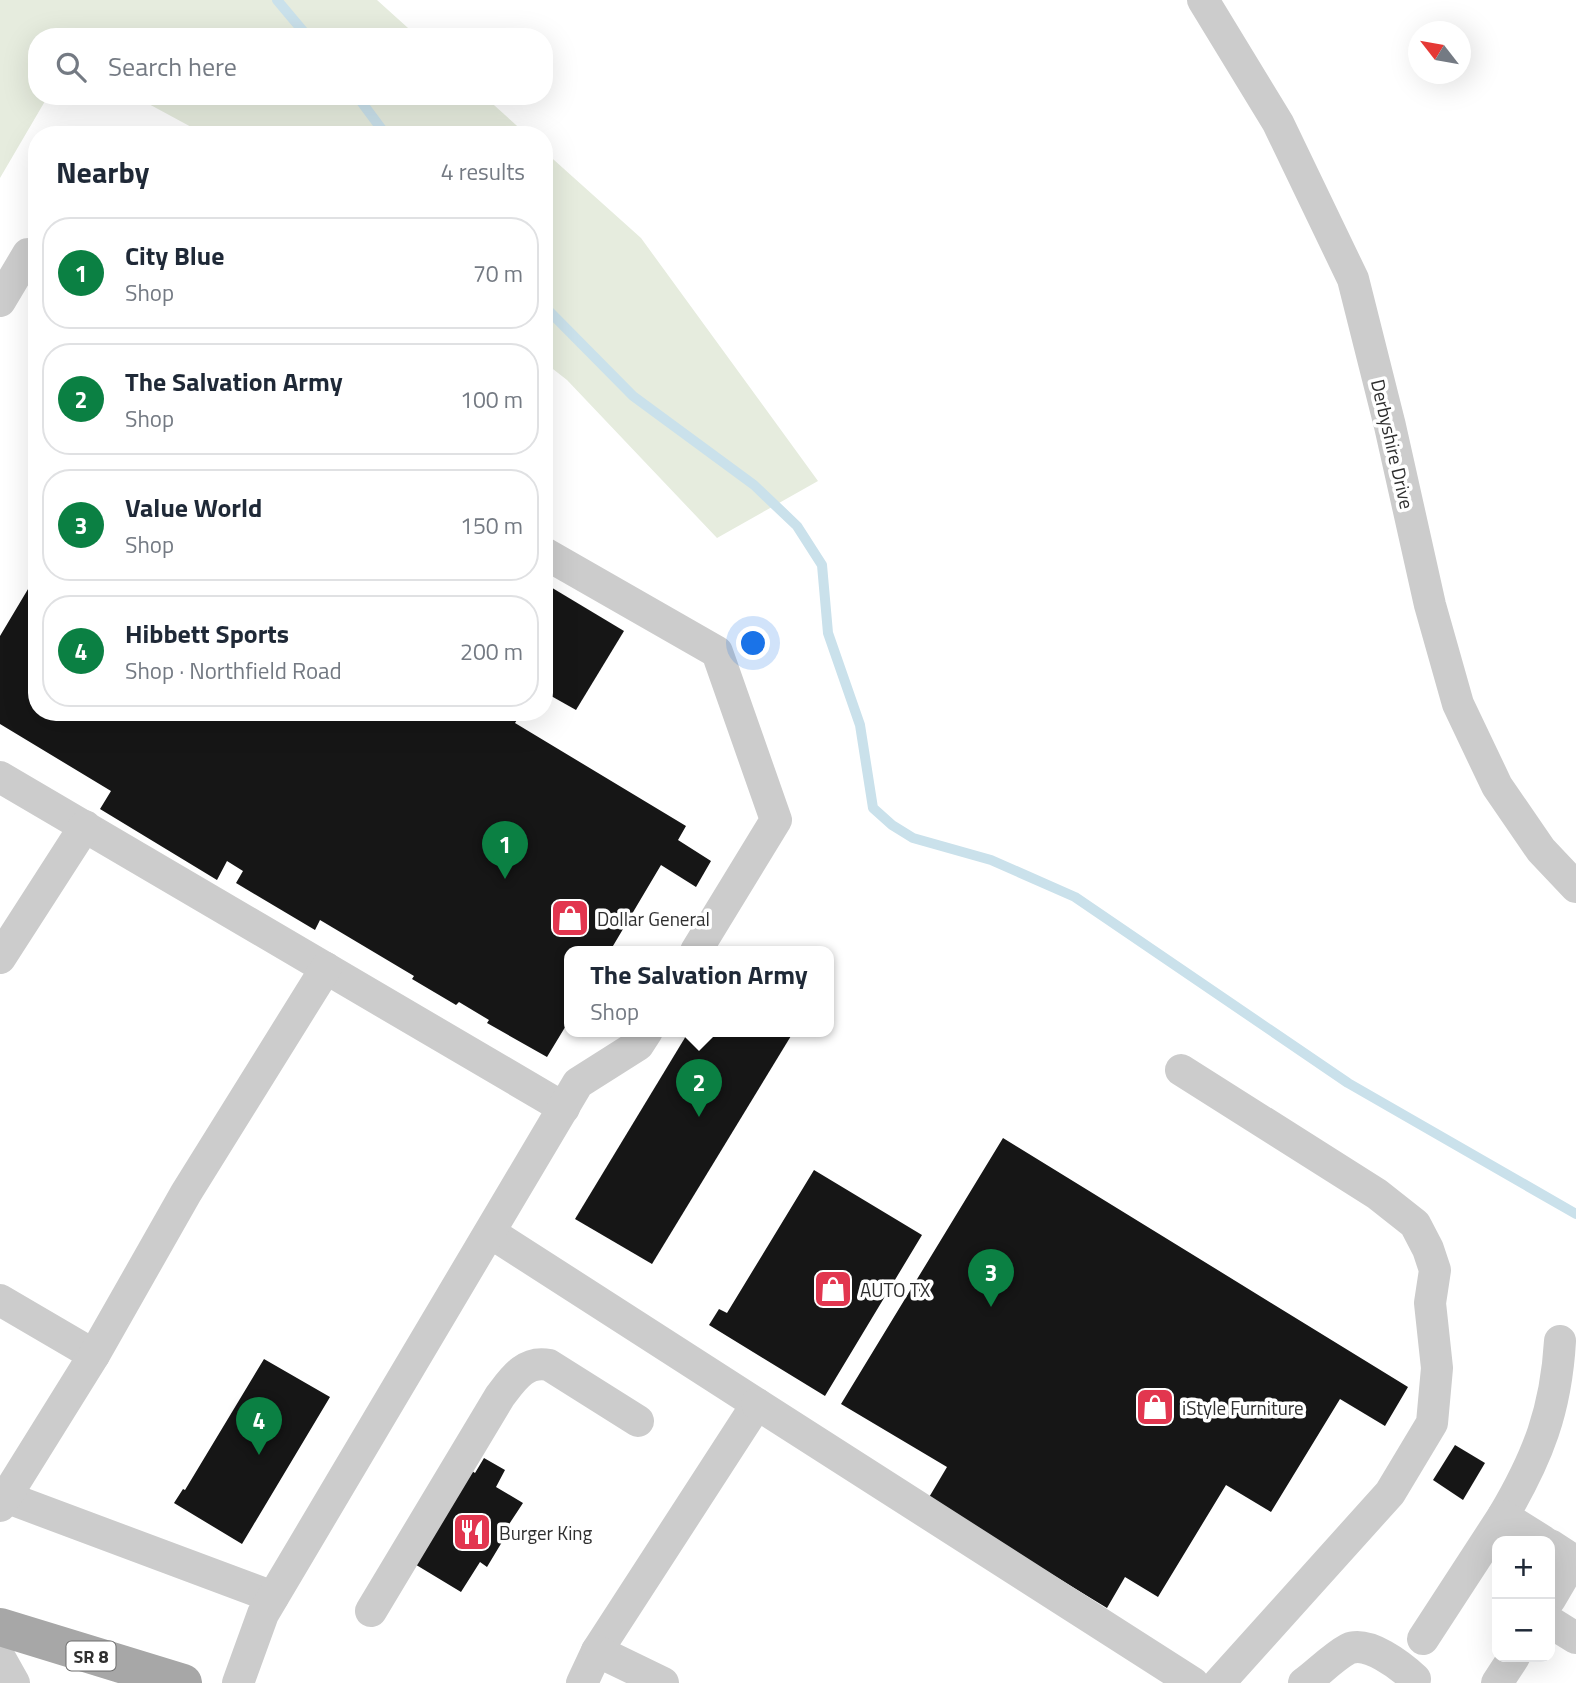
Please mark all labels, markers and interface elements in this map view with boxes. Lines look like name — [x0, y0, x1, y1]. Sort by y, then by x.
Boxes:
north arrow — [1408, 21, 1471, 84]
search box — [28, 28, 553, 105]
text: Search here — [108, 47, 237, 86]
icon: search — [52, 48, 90, 86]
text: Nearby — [56, 149, 149, 195]
text: 4 results — [441, 154, 525, 189]
text: City Blue — [125, 236, 225, 275]
text: 1 — [75, 256, 87, 291]
text: 70 m — [473, 256, 523, 291]
text: Shop — [125, 275, 174, 310]
text: The Salvation Army — [125, 362, 343, 401]
street label: Derbyshire Drive — [1364, 376, 1422, 512]
text: 2 — [75, 382, 87, 417]
text: 100 m — [460, 382, 523, 417]
text: Shop — [125, 401, 174, 436]
text: Value World — [125, 488, 262, 527]
text: 3 — [75, 508, 87, 543]
text: 150 m — [460, 508, 523, 543]
text: Shop — [125, 527, 174, 562]
text: Hibbett Sports — [125, 614, 289, 653]
your location — [736, 626, 770, 660]
text: 4 — [75, 634, 87, 669]
text: 200 m — [460, 634, 523, 669]
text: Shop · Northfield Road — [125, 653, 342, 688]
pin: 1 — [482, 821, 528, 879]
shop icon: Dollar General — [549, 897, 591, 939]
place label: Dollar General — [597, 904, 710, 933]
popup — [564, 946, 834, 1037]
text: The Salvation Army — [590, 955, 808, 994]
text: Shop — [590, 994, 639, 1029]
pin: 2 — [676, 1059, 722, 1117]
pin: 3 — [968, 1249, 1014, 1307]
shop icon: AUTO TX — [812, 1268, 854, 1310]
place label: AUTO TX — [860, 1275, 931, 1304]
shop icon: iStyle Furniture — [1134, 1386, 1176, 1428]
place label: iStyle Furniture — [1182, 1393, 1304, 1422]
pin: 4 — [236, 1397, 282, 1455]
restaurant icon: Burger King — [451, 1511, 493, 1553]
place label: Burger King — [499, 1518, 593, 1547]
map controls — [1492, 1536, 1555, 1662]
button: + — [1492, 1536, 1555, 1599]
button: − — [1492, 1599, 1555, 1662]
road number: SR 8 — [66, 1642, 116, 1671]

